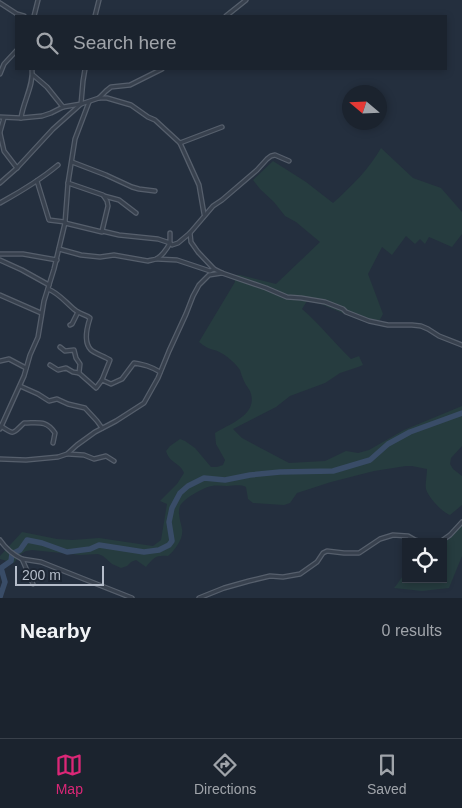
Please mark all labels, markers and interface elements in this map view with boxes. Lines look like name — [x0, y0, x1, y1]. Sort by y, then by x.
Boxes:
search box — [15, 15, 447, 70]
icon: search — [33, 29, 61, 57]
text: Search here — [73, 32, 177, 53]
north arrow — [342, 85, 387, 130]
map controls — [402, 538, 447, 583]
button: locate — [402, 538, 447, 583]
scale bar — [15, 563, 104, 586]
text: 200 m — [22, 567, 61, 583]
text: Nearby — [20, 619, 91, 642]
text: 0 results — [382, 622, 442, 639]
tab: Map — [55, 751, 83, 797]
tab: Directions — [194, 751, 256, 797]
tab: Saved — [367, 751, 407, 797]

